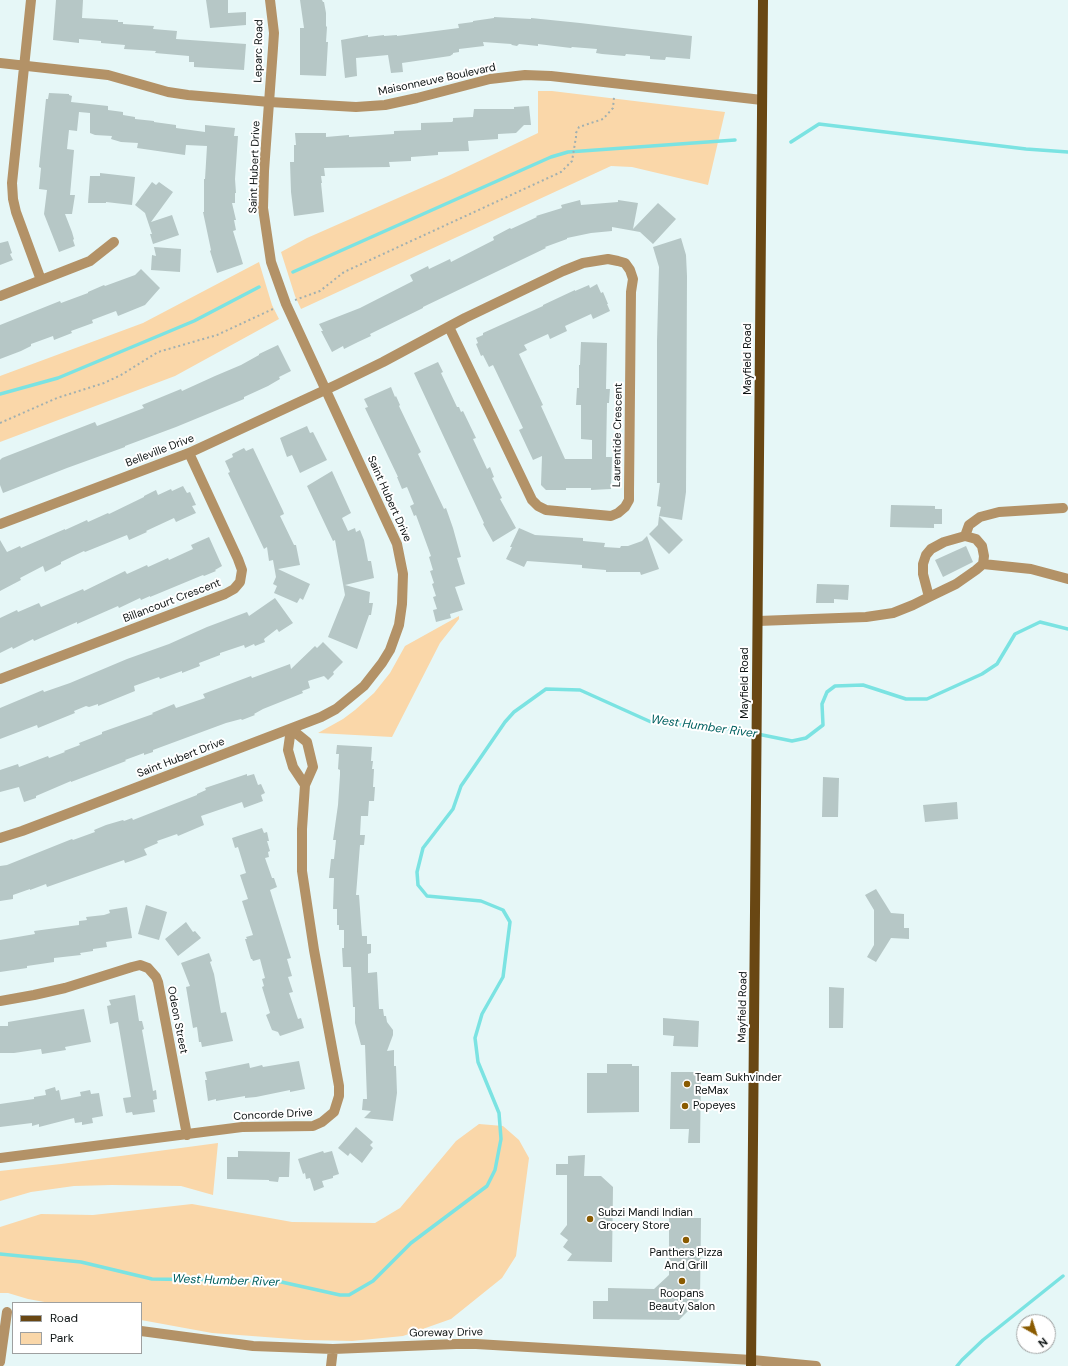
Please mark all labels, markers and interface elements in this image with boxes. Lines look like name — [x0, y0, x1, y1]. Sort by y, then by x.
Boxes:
street label: Leparc Road — [252, 19, 266, 83]
street label: Maisonneuve Boulevard — [377, 61, 497, 99]
street label: Saint Hubert Drive — [247, 120, 263, 214]
street label: Mayfield Road — [741, 323, 755, 395]
street label: Laurentide Crescent — [610, 383, 626, 487]
street label: Belleville Drive — [124, 432, 196, 470]
street label: Saint Hubert Drive — [364, 454, 414, 544]
street label: Billancourt Crescent — [121, 576, 223, 626]
street label: Mayfield Road — [738, 647, 752, 719]
water label: West Humber River — [650, 712, 758, 742]
street label: Saint Hubert Drive — [135, 735, 227, 781]
street label: Mayfield Road — [736, 971, 750, 1043]
street label: Odeon Street — [164, 985, 190, 1055]
place label: Team Sukhvinder ReMax — [695, 1071, 782, 1097]
marker: Team Sukhvinder ReMax — [682, 1079, 692, 1089]
place label: Popeyes — [693, 1099, 736, 1113]
marker: Popeyes — [680, 1101, 690, 1111]
street label: Concorde Drive — [233, 1106, 313, 1124]
place label: Subzi Mandi Indian Grocery Store — [598, 1206, 693, 1232]
marker: Subzi Mandi Indian Grocery Store — [585, 1214, 595, 1224]
marker: Panthers Pizza And Grill — [681, 1235, 691, 1245]
place label: Panthers Pizza And Grill — [650, 1246, 722, 1272]
water label: West Humber River — [172, 1272, 280, 1290]
marker: Roopans Beauty Salon — [677, 1276, 687, 1286]
place label: Roopans Beauty Salon — [649, 1287, 715, 1313]
legend — [12, 1302, 142, 1354]
text: Road — [50, 1310, 78, 1326]
north arrow — [1016, 1314, 1056, 1354]
street label: Goreway Drive — [409, 1326, 483, 1340]
text: Park — [50, 1330, 74, 1346]
text: N — [1035, 1335, 1050, 1351]

